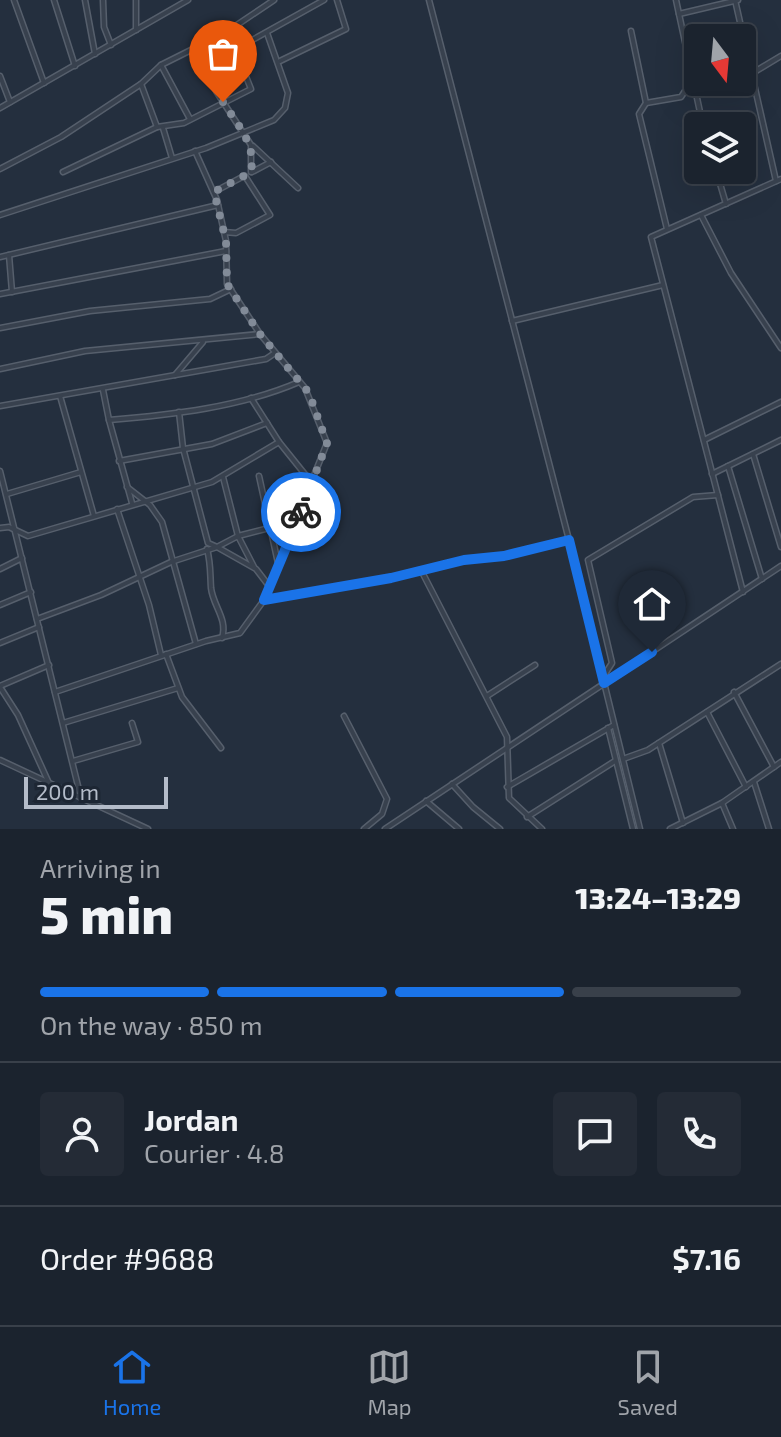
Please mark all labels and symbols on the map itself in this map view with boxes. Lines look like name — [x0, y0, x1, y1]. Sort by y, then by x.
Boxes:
pin — [189, 20, 257, 102]
north arrow — [684, 24, 756, 96]
courier — [261, 472, 341, 552]
pin — [618, 570, 686, 652]
scale bar — [24, 773, 168, 809]

